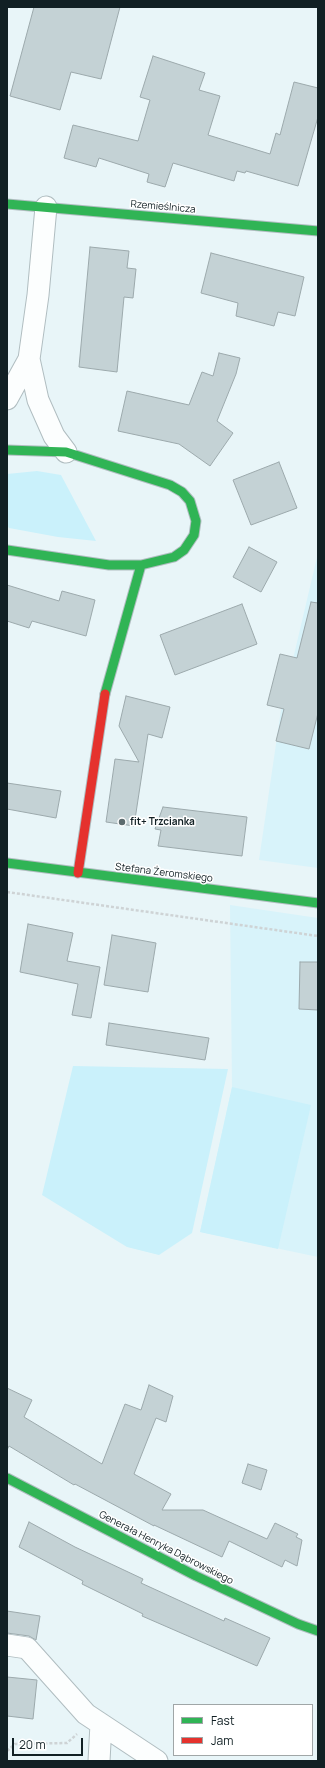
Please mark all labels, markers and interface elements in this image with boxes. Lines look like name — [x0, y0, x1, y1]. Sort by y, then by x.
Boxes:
street label: Rzemieślnicza — [130, 198, 196, 216]
place label: fit+ Trzcianka — [130, 816, 195, 828]
marker: fit+ Trzcianka — [117, 817, 127, 827]
street label: Stefana Żeromskiego — [114, 861, 214, 885]
street label: Generała Henryka Dąbrowskiego — [97, 1509, 235, 1587]
legend — [173, 1704, 313, 1756]
text: Fast — [211, 1712, 235, 1729]
scale bar — [14, 1730, 85, 1756]
text: Jam — [211, 1732, 233, 1749]
text: 20 m — [19, 1736, 46, 1753]

